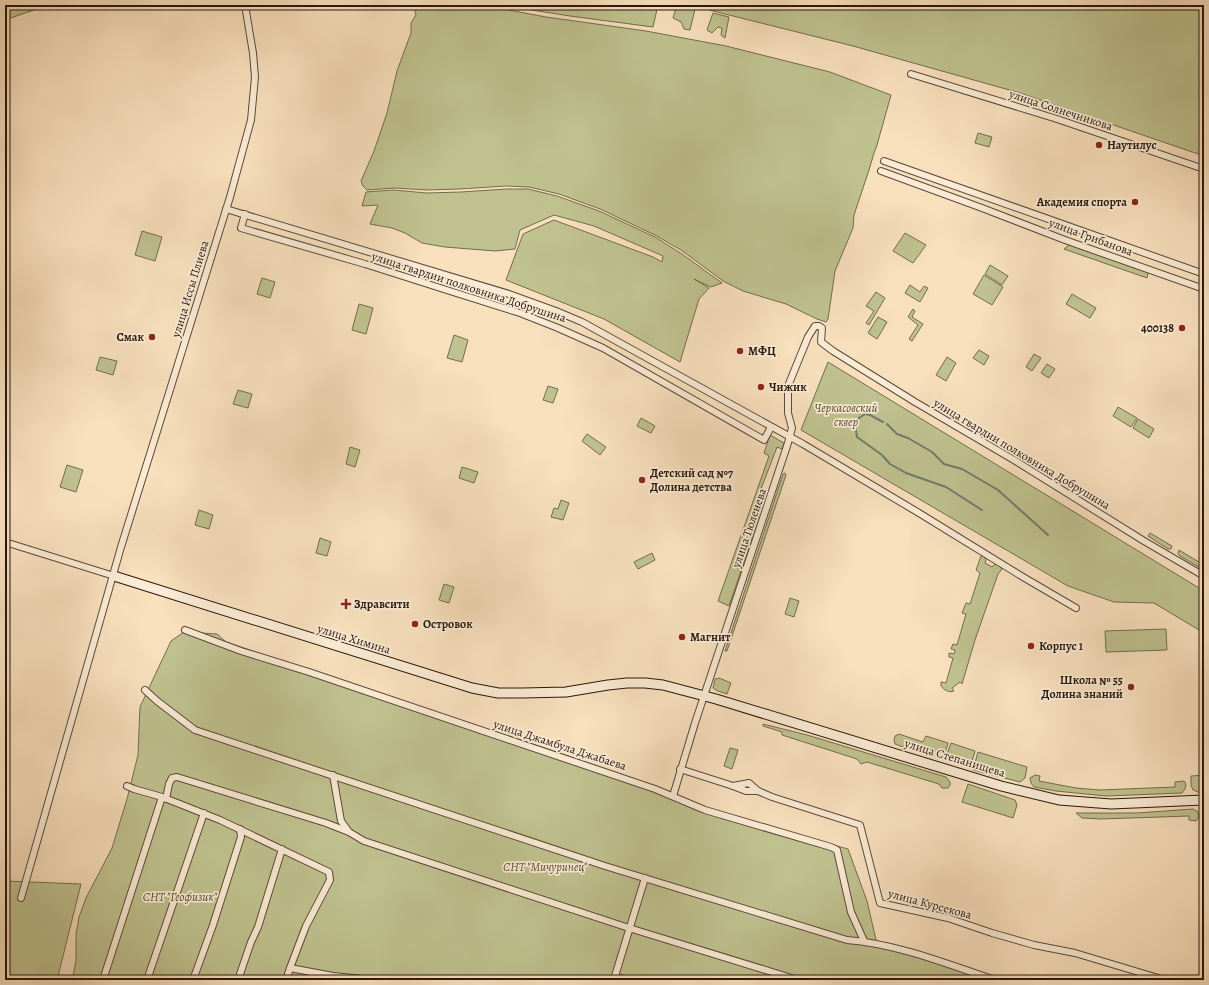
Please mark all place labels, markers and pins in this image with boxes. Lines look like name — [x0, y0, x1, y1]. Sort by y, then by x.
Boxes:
place label: Наутилус — [1107, 137, 1157, 153]
marker: Наутилус — [1094, 140, 1104, 150]
place label: Академия спорта — [1036, 194, 1127, 210]
marker: Академия спорта — [1130, 197, 1140, 207]
place label: 400138 — [1141, 320, 1174, 336]
marker: 400138 — [1177, 323, 1187, 333]
place label: Смак — [117, 329, 145, 345]
marker: Смак — [147, 332, 157, 342]
place label: МФЦ — [748, 343, 776, 359]
marker: МФЦ — [735, 346, 745, 356]
place label: Чижик — [769, 379, 807, 395]
marker: Чижик — [756, 382, 766, 392]
place label: Детский сад №7 Долина детства — [650, 465, 734, 495]
marker: Детский сад №7 Долина детства — [637, 475, 647, 485]
place label: Здравсити — [354, 596, 410, 612]
marker: Здравсити — [341, 599, 351, 609]
place label: Островок — [423, 616, 473, 632]
marker: Островок — [410, 619, 420, 629]
place label: Магнит — [690, 629, 731, 645]
marker: Магнит — [677, 632, 687, 642]
place label: Корпус 1 — [1039, 638, 1084, 654]
marker: Корпус 1 — [1026, 641, 1036, 651]
place label: Школа № 55 Долина знаний — [1041, 672, 1123, 702]
marker: Школа № 55 Долина знаний — [1126, 682, 1136, 692]

